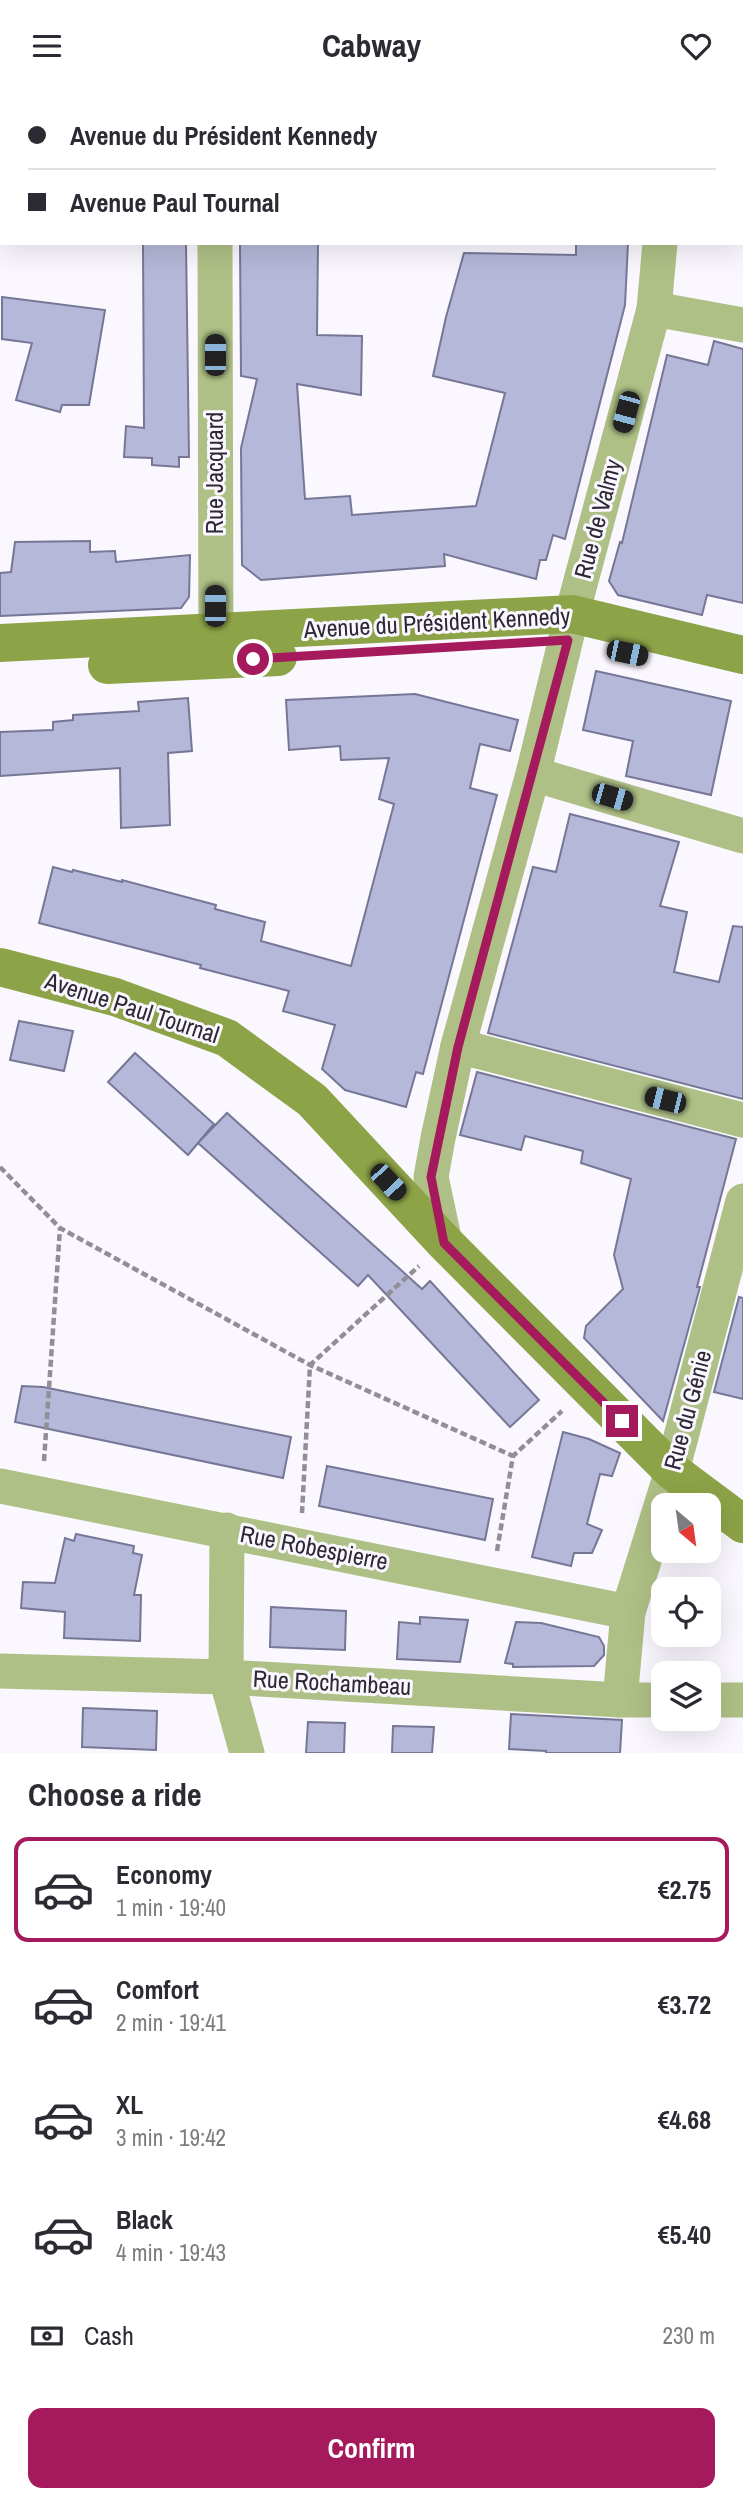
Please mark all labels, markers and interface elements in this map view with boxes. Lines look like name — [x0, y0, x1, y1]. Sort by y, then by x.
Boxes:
text: Cabway — [322, 24, 421, 67]
icon: menu — [28, 27, 66, 65]
icon: heart — [677, 27, 715, 65]
text: Avenue du Président Kennedy — [70, 118, 377, 153]
text: Avenue Paul Tournal — [70, 185, 280, 220]
car — [205, 334, 226, 376]
car — [611, 389, 642, 435]
street label: Rue Jacquard — [198, 412, 230, 534]
street label: Rue de Valmy — [566, 455, 628, 582]
car — [205, 585, 226, 627]
street label: Avenue du Président Kennedy — [302, 599, 571, 645]
car — [605, 638, 650, 668]
route start — [237, 643, 269, 675]
car — [589, 781, 636, 813]
street label: Avenue Paul Tournal — [40, 964, 223, 1050]
car — [643, 1085, 688, 1115]
car — [366, 1159, 411, 1205]
street label: Rue du Génie — [656, 1346, 718, 1473]
route end — [606, 1405, 638, 1437]
north arrow — [651, 1493, 721, 1563]
map controls — [651, 1493, 721, 1731]
street label: Rue Robespierre — [238, 1517, 391, 1577]
button: locate — [651, 1577, 721, 1647]
button: layers — [651, 1661, 721, 1731]
street label: Rue Rochambeau — [252, 1662, 412, 1702]
text: Choose a ride — [28, 1773, 202, 1816]
text: Economy — [116, 1857, 212, 1892]
icon: car — [32, 1858, 95, 1921]
text: €2.75 — [658, 1872, 711, 1907]
text: 1 min · 19:40 — [116, 1892, 226, 1923]
text: Comfort — [116, 1972, 199, 2007]
icon: car — [32, 1973, 95, 2036]
text: €3.72 — [658, 1987, 711, 2022]
text: 2 min · 19:41 — [116, 2007, 226, 2038]
text: XL — [116, 2087, 143, 2122]
icon: car — [32, 2088, 95, 2151]
text: €4.68 — [658, 2102, 711, 2137]
text: 3 min · 19:42 — [116, 2122, 226, 2153]
text: Black — [116, 2202, 173, 2237]
icon: car — [32, 2203, 95, 2266]
text: €5.40 — [658, 2217, 711, 2252]
text: 4 min · 19:43 — [116, 2237, 226, 2268]
icon: cash — [28, 2317, 66, 2355]
text: Cash — [84, 2318, 134, 2353]
text: 230 m — [663, 2320, 715, 2351]
button: Confirm — [28, 2408, 715, 2488]

